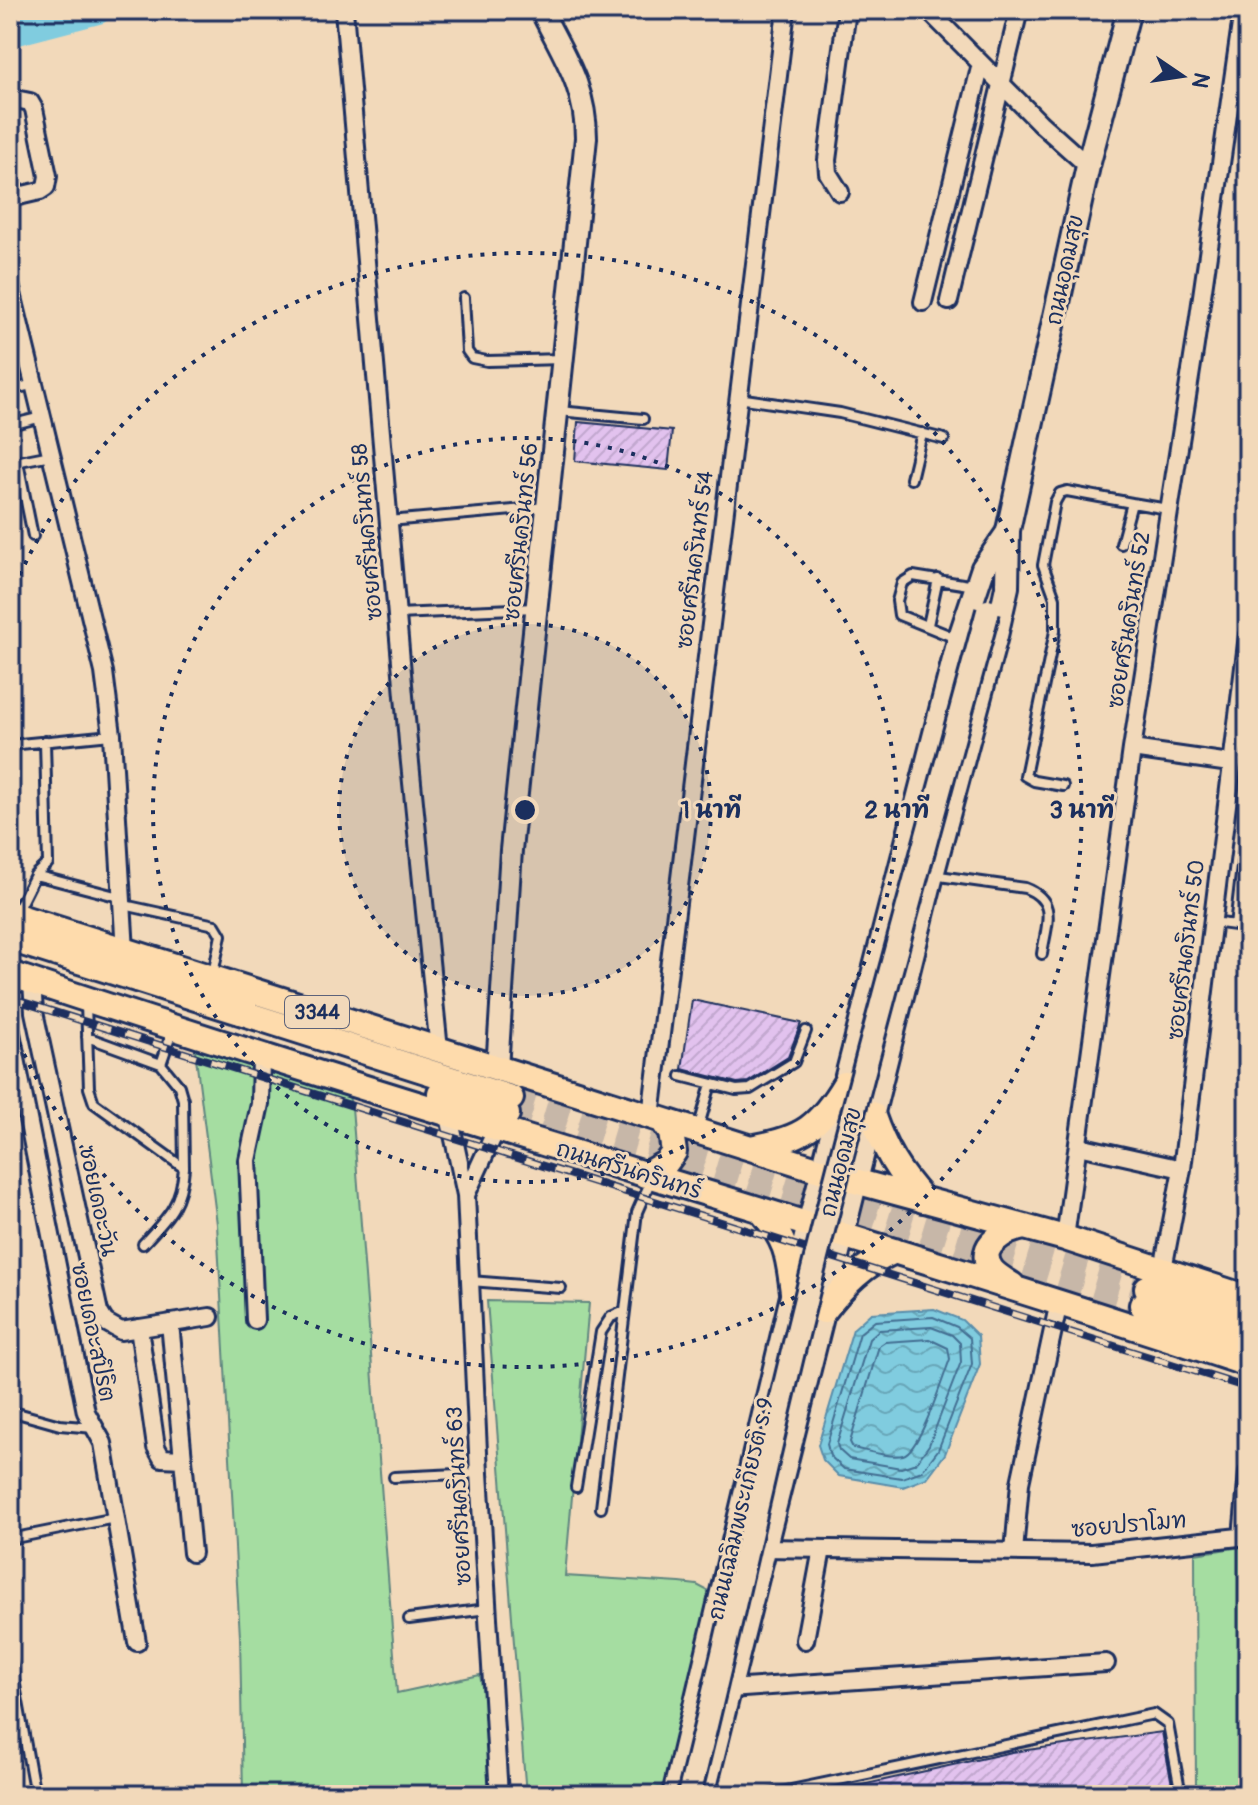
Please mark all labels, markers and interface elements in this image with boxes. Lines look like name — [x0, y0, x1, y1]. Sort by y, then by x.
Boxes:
north arrow — [1142, 36, 1222, 116]
text: N — [1185, 70, 1216, 91]
street label: ถนนอุดมสุข — [1040, 212, 1092, 328]
street label: ซอยศรีนครินทร์ 56 — [497, 441, 544, 623]
street label: ซอยศรีนครินทร์ 58 — [344, 442, 389, 622]
street label: ซอยศรีนครินทร์ 54 — [669, 469, 720, 651]
street label: ซอยศรีนครินทร์ 52 — [1100, 529, 1157, 710]
text: 1 นาที — [681, 794, 742, 825]
text: 2 นาที — [865, 794, 930, 825]
text: 3 นาที — [1050, 794, 1115, 825]
centre of rings — [511, 796, 539, 824]
street label: ซอยศรีนครินทร์ 50 — [1160, 858, 1211, 1042]
road number: 3344 — [285, 996, 349, 1028]
street label: ถนนอุดมสุข — [814, 1104, 870, 1220]
street label: ถนนศรีนครินทร์ — [553, 1134, 705, 1205]
street label: ซอยเดอะวัน — [73, 1143, 123, 1259]
street label: ซอยเดอะสปิริต — [65, 1260, 121, 1404]
street label: ถนนเฉลิมพระเกียรติ ร.9 — [702, 1395, 780, 1623]
street label: ซอยศรีนครินทร์ 63 — [439, 1406, 478, 1586]
street label: ซอยปราโมท — [1070, 1505, 1188, 1544]

